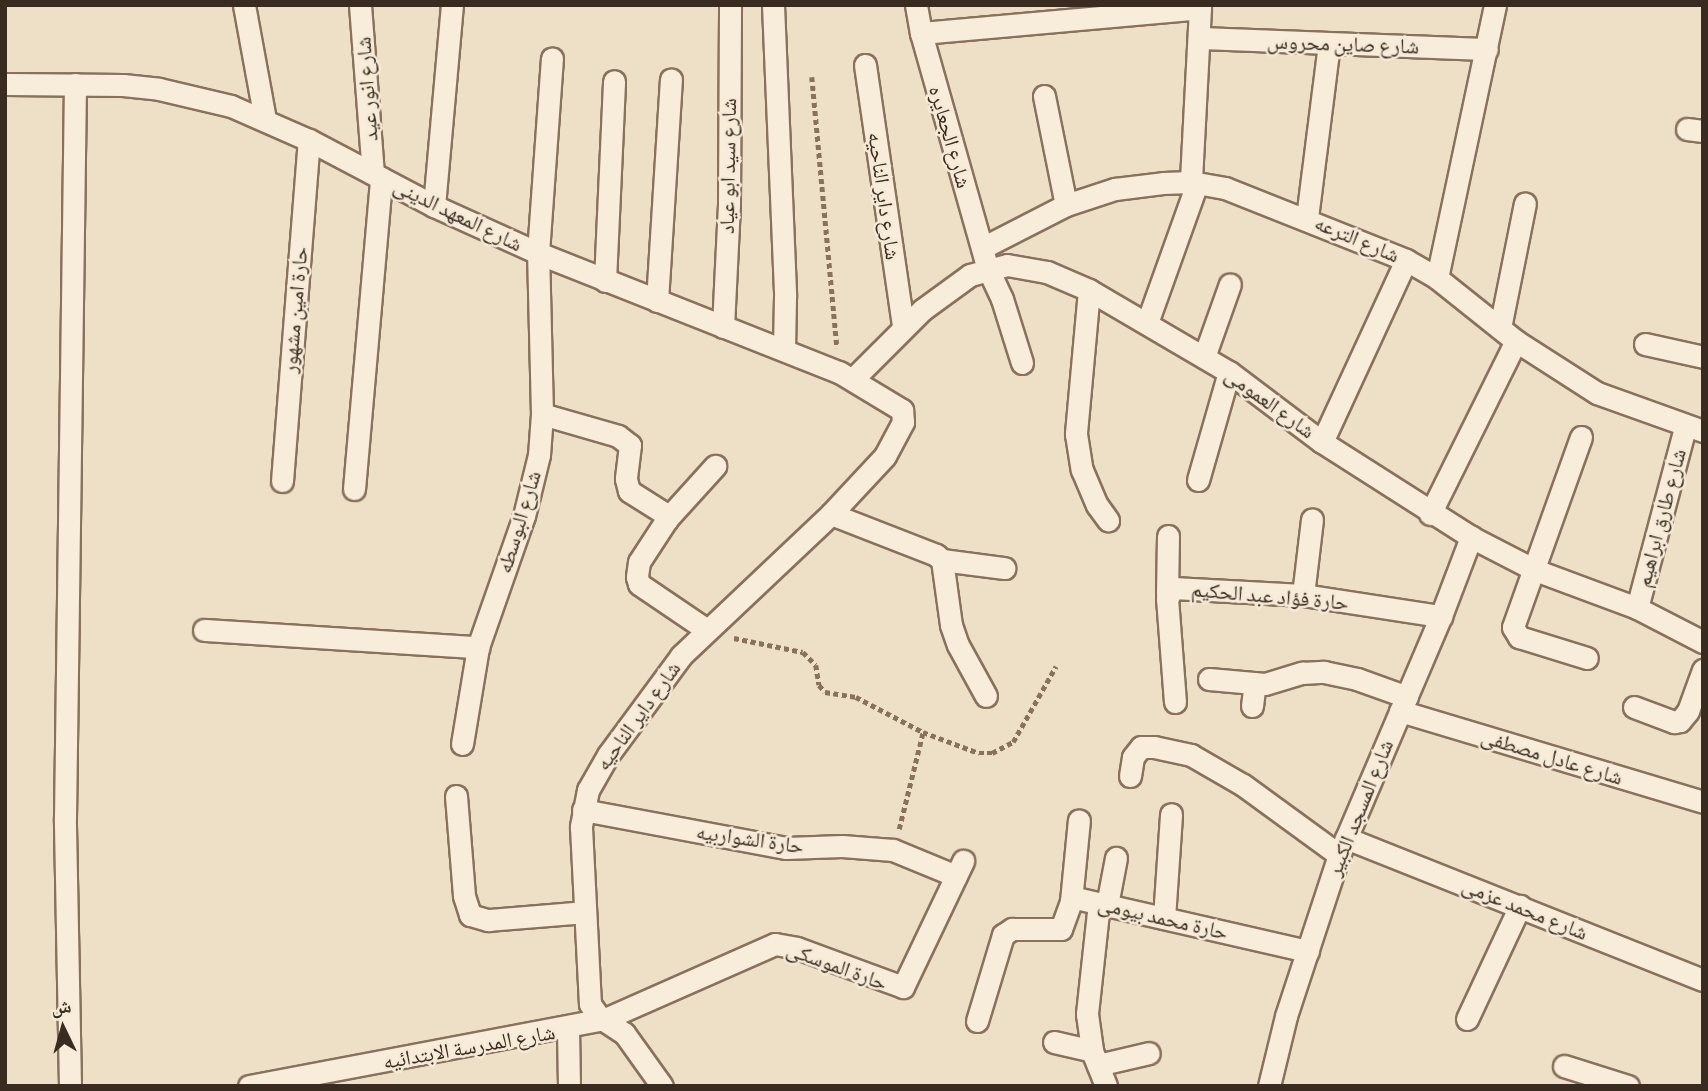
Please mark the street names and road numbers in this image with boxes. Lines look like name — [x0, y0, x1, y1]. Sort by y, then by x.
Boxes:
street label: شارع صاين محروس — [1266, 29, 1420, 59]
street label: شارع انور عيد — [351, 36, 383, 142]
street label: شارع الجعايره — [923, 83, 977, 191]
street label: شارع سيد ابو عياد — [714, 98, 742, 234]
street label: شارع داير الناحيه — [863, 131, 905, 261]
street label: شارع المعهد الدينى — [390, 173, 526, 257]
street label: شارع الترعه — [1311, 210, 1403, 268]
street label: حارة امين مشهور — [277, 246, 313, 374]
street label: شارع العمومى — [1220, 362, 1320, 444]
street label: شارع طارق ابراهيم — [1630, 446, 1692, 590]
street label: شارع البوسطه — [491, 468, 547, 576]
street label: حارة فؤاد عبد الحكيم — [1190, 577, 1350, 615]
street label: شارع داير الناحيه — [590, 657, 686, 775]
street label: شارع عادل مصطفى — [1478, 724, 1626, 790]
street label: شارع المسجد الكبير — [1321, 736, 1399, 880]
street label: حارة الشواربيه — [695, 819, 805, 859]
street label: شارع محمد عزمى — [1459, 872, 1591, 946]
street label: حارة محمد بيومى — [1096, 891, 1230, 945]
street label: حارة الموسكى — [783, 936, 891, 996]
street label: شارع المدرسة الابتدائيه — [381, 1019, 557, 1075]

